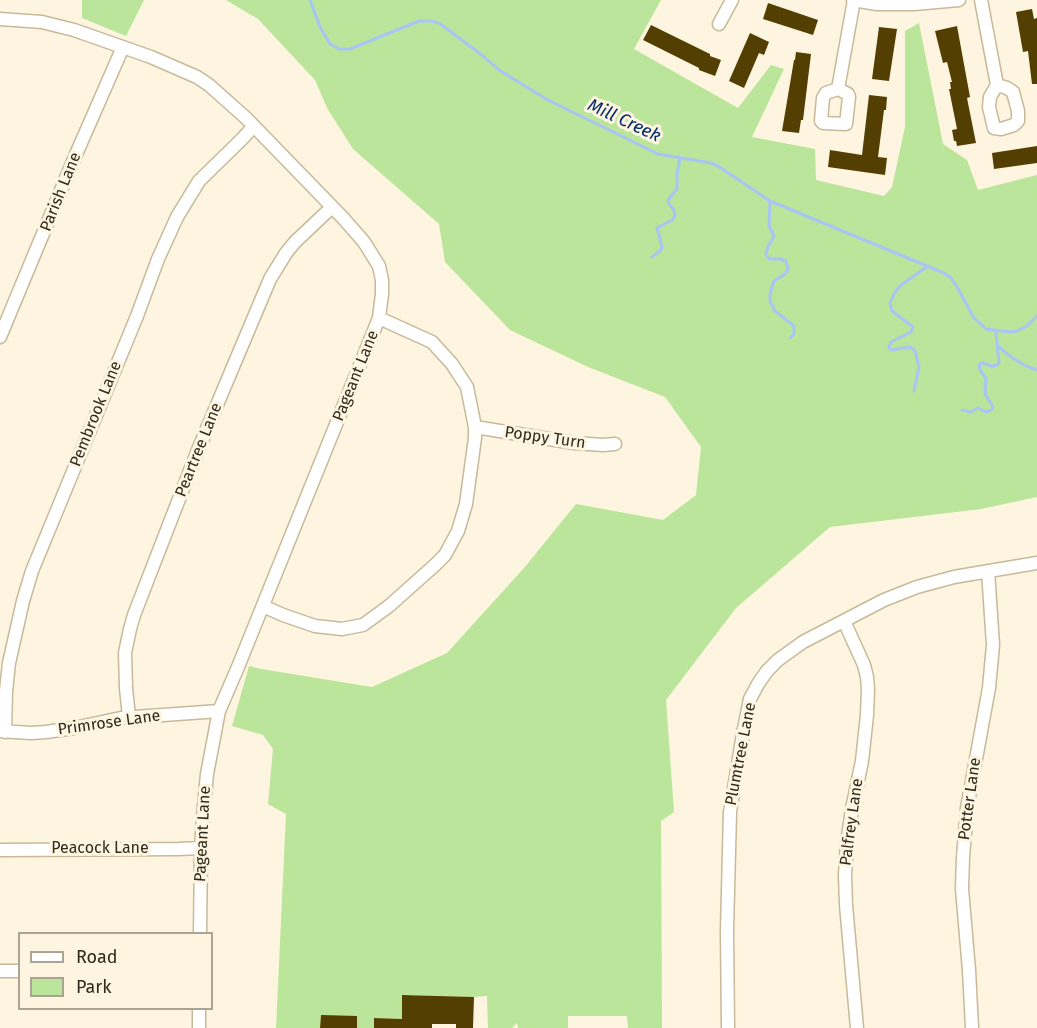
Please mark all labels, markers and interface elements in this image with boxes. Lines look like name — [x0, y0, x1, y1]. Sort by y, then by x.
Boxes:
water label: Mill Creek — [584, 95, 664, 147]
street label: Parish Lane — [36, 150, 86, 234]
street label: Pageant Lane — [329, 328, 383, 424]
street label: Pembrook Lane — [66, 358, 126, 470]
street label: Peartree Lane — [171, 400, 227, 500]
street label: Poppy Turn — [503, 423, 587, 453]
street label: Plumtree Lane — [722, 701, 760, 807]
street label: Primrose Lane — [56, 706, 162, 740]
street label: Potter Lane — [955, 756, 985, 842]
street label: Palfrey Lane — [836, 777, 868, 867]
street label: Pageant Lane — [191, 785, 215, 883]
street label: Peacock Lane — [51, 839, 149, 859]
legend — [18, 932, 213, 1010]
text: Road — [76, 946, 118, 968]
text: Park — [76, 976, 111, 998]

